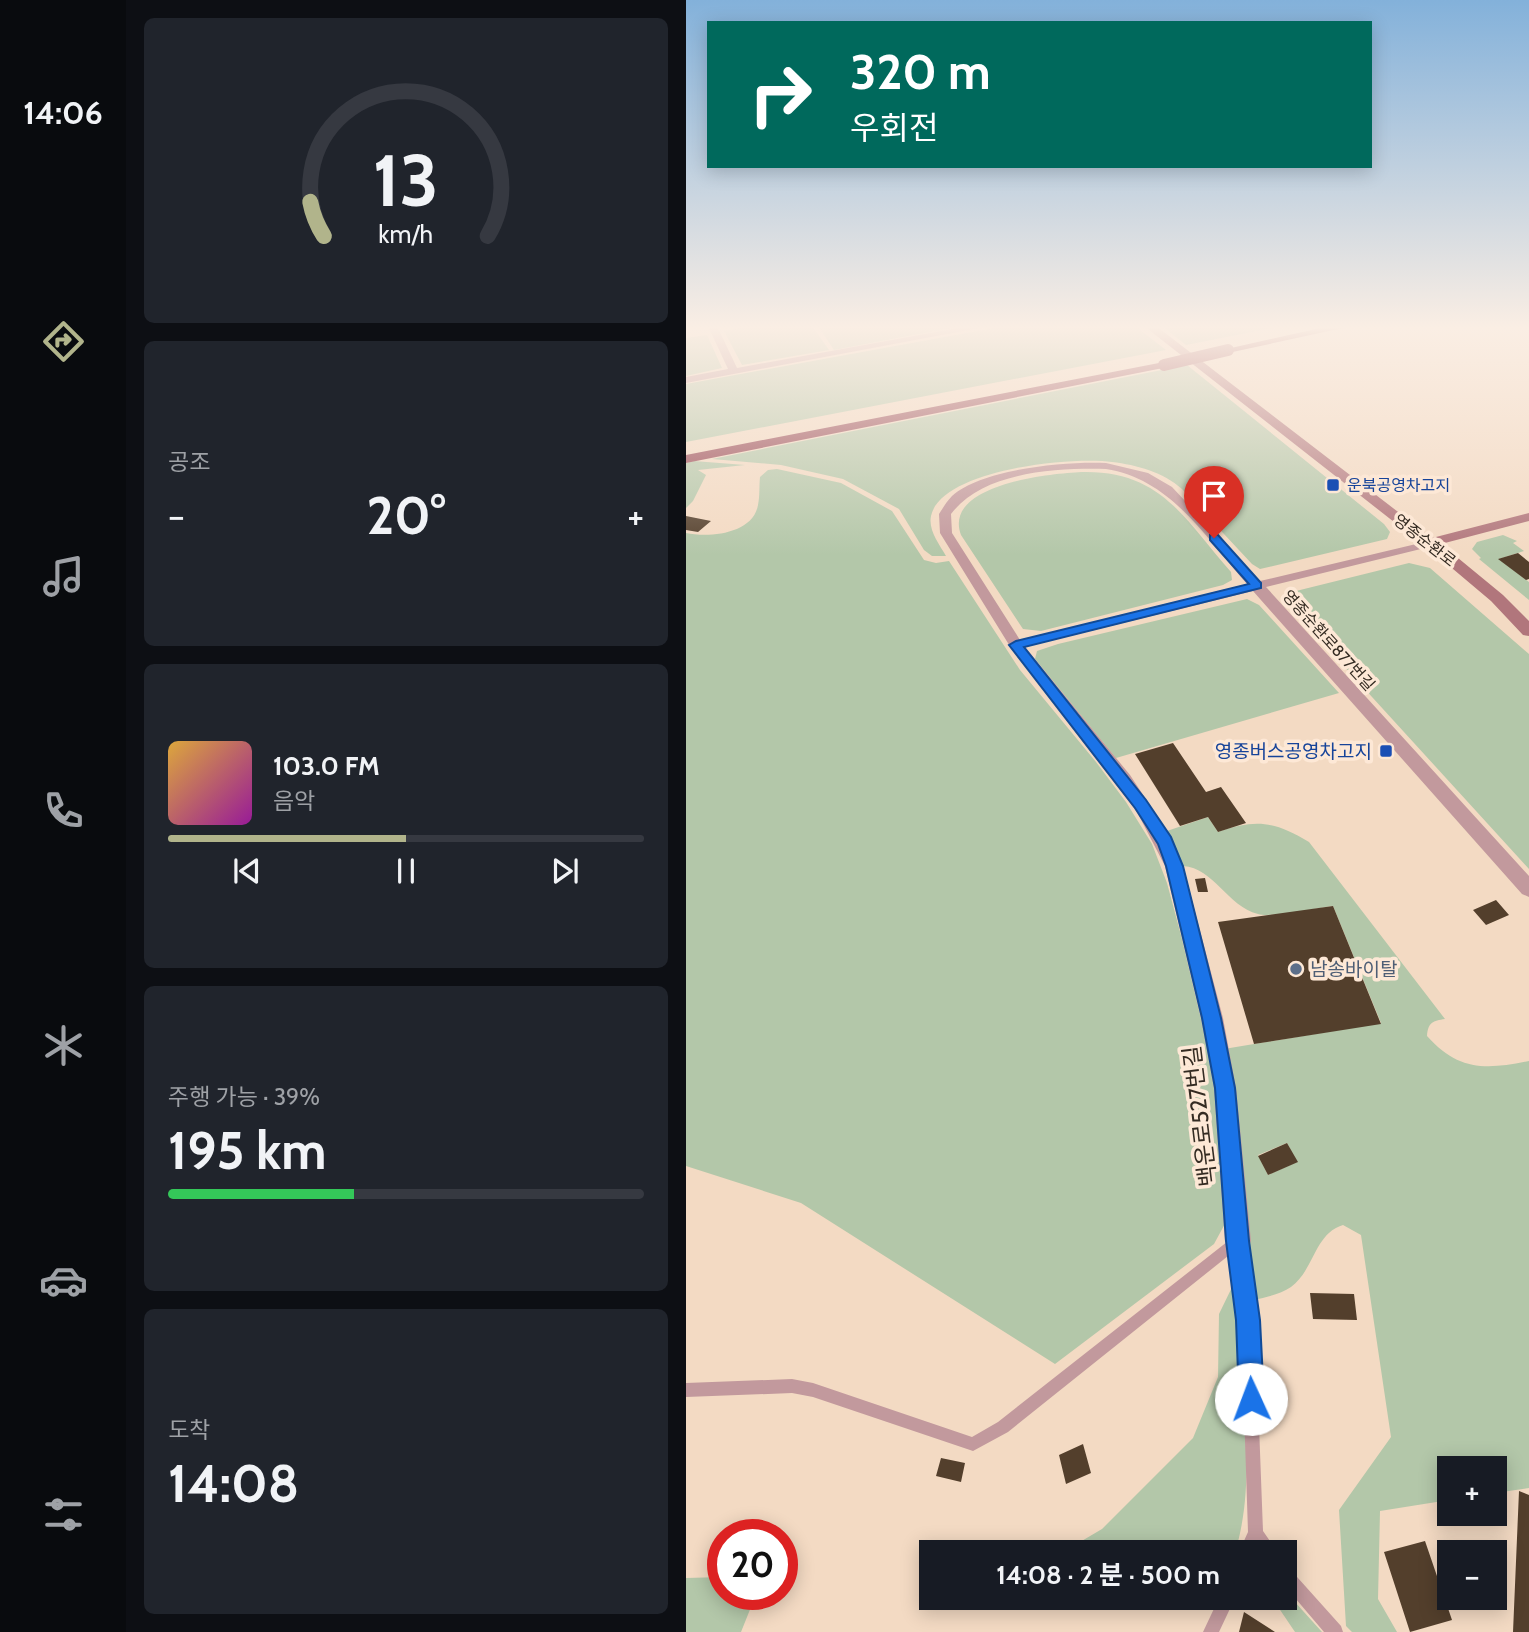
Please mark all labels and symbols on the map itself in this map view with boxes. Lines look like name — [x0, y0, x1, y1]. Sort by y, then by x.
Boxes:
pin — [1184, 466, 1244, 538]
place label: 운북공영차고지 — [1347, 476, 1450, 495]
marker: 운북공영차고지 — [1325, 477, 1341, 493]
street label: 영종순환로 — [1390, 510, 1460, 571]
street label: 영종순환로877번길 — [1278, 586, 1379, 695]
place label: 영종버스공영차고지 — [1215, 740, 1372, 763]
marker: 영종버스공영차고지 — [1378, 743, 1394, 759]
place label: 남송바이탈 — [1310, 958, 1397, 981]
marker: 남송바이탈 — [1288, 961, 1304, 977]
street label: 백운로527번길 — [1177, 1044, 1223, 1188]
position arrow — [1214, 1362, 1288, 1436]
speed limit sign: 20 — [707, 1519, 798, 1610]

